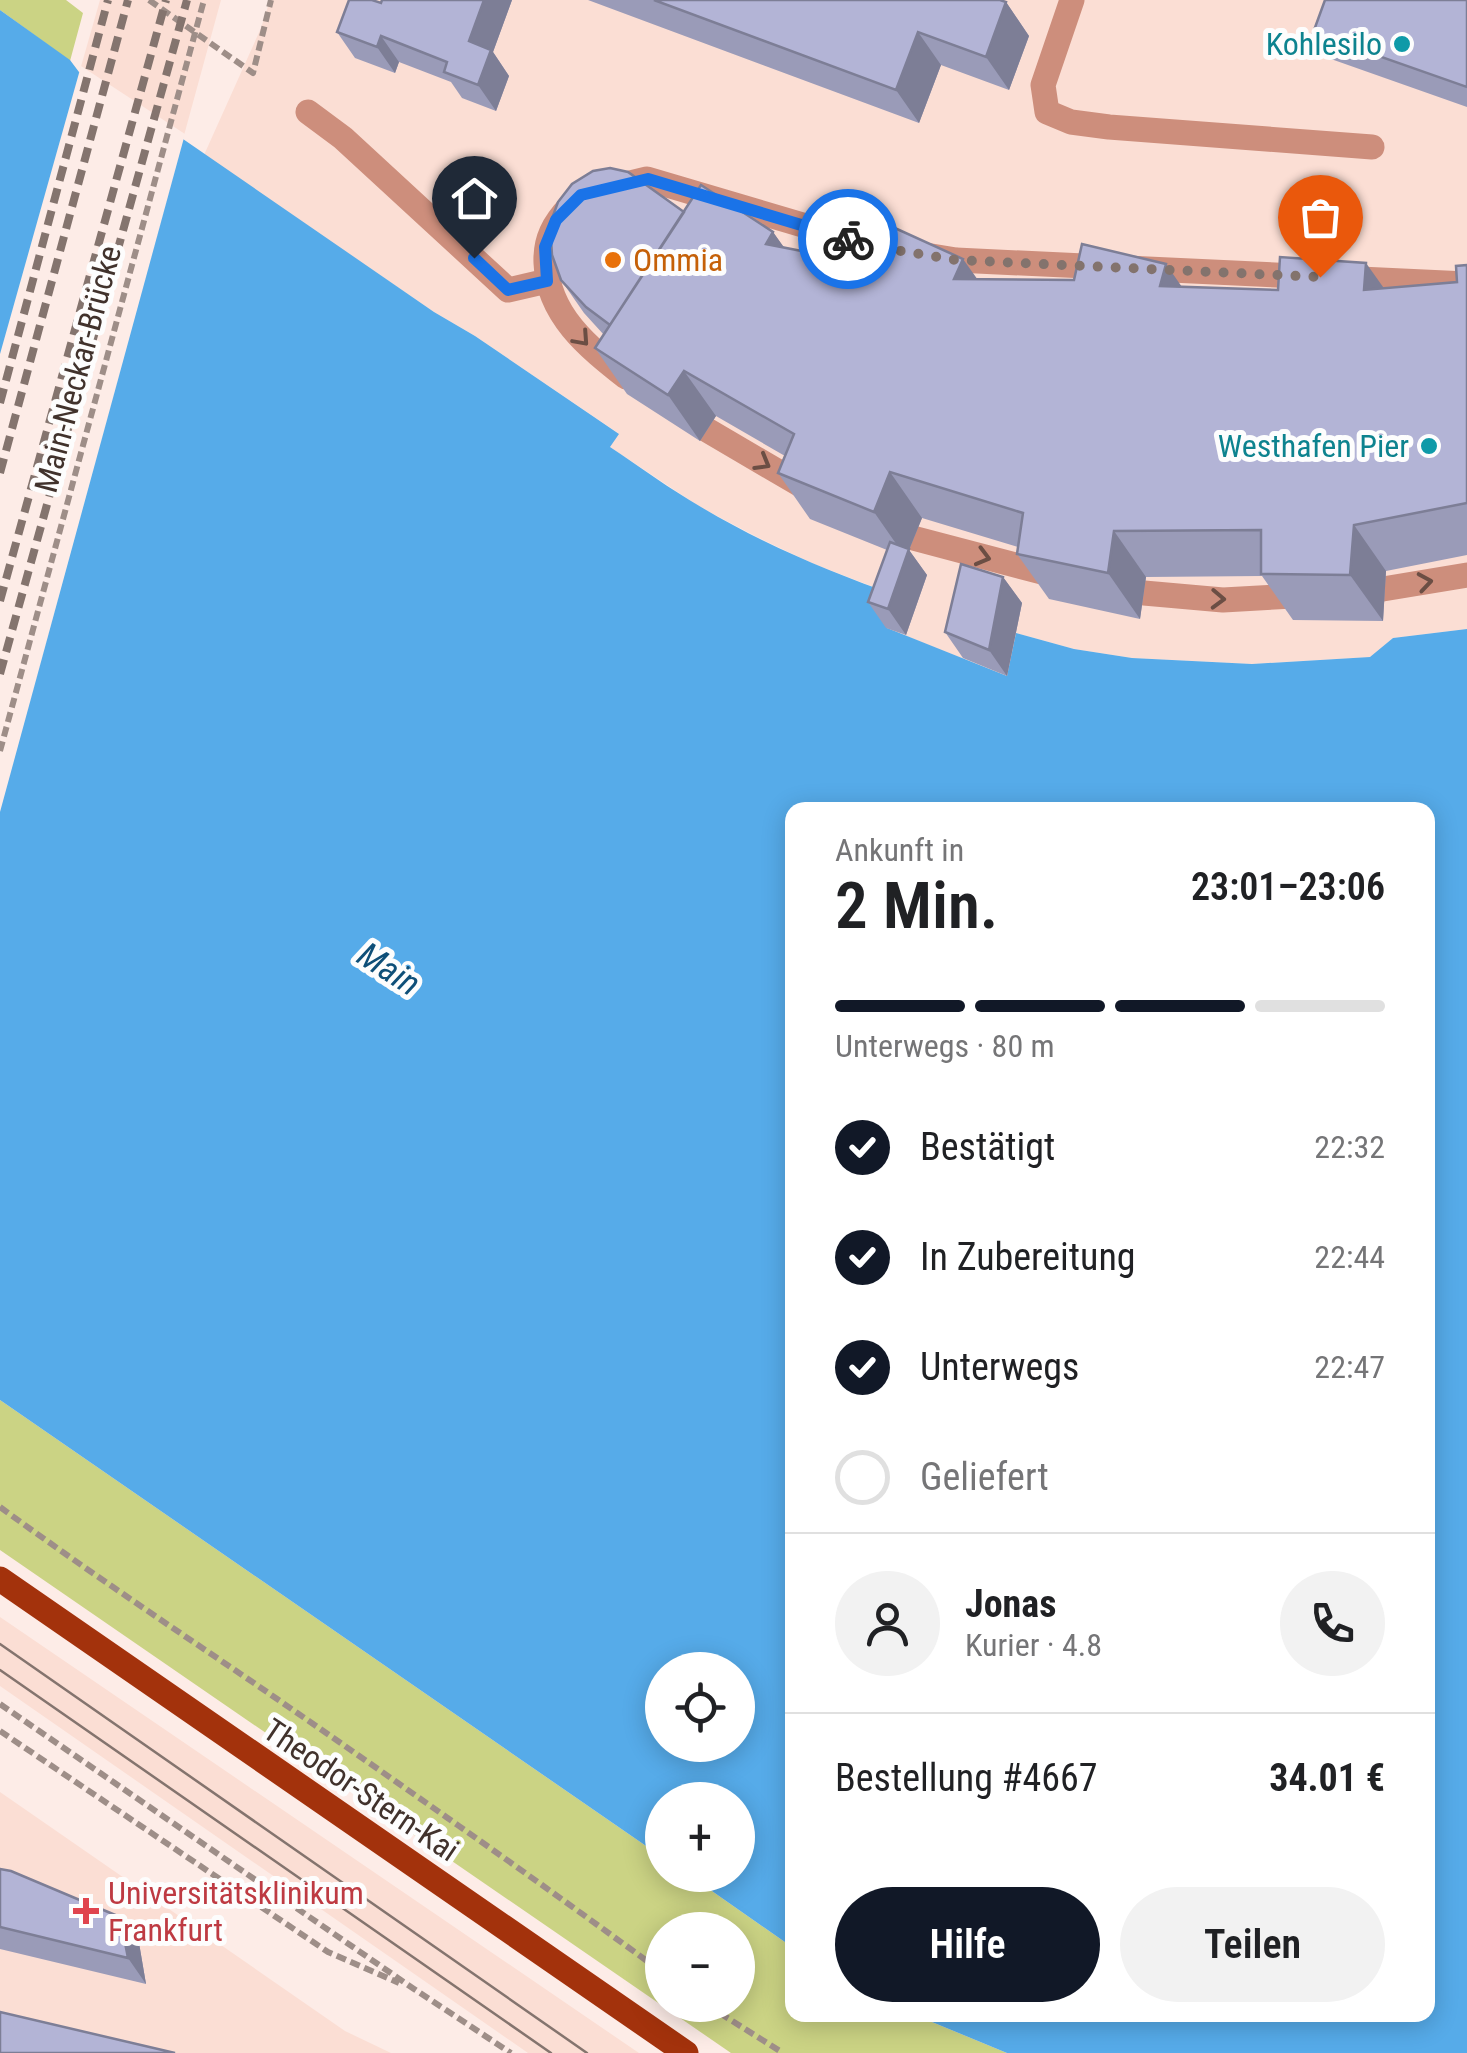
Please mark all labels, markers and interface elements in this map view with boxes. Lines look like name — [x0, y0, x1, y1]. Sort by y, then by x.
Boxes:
place label: Kohlesilo — [1266, 25, 1382, 63]
marker: Kohlesilo — [1391, 33, 1413, 55]
pin — [432, 156, 517, 259]
icon: home — [447, 171, 502, 226]
pin — [1278, 175, 1363, 278]
courier — [798, 189, 898, 289]
icon: bag — [1293, 190, 1348, 245]
icon: bike — [821, 212, 876, 267]
street label: Main-Neckar-Brücke — [27, 241, 129, 497]
place label: Ommia — [633, 241, 723, 279]
marker: Ommia — [602, 249, 624, 271]
one-way arrow — [570, 327, 588, 346]
place label: Westhafen Pier — [1218, 427, 1409, 465]
marker: Westhafen Pier — [1418, 435, 1440, 457]
one-way arrow — [752, 451, 770, 470]
one-way arrow — [974, 545, 991, 566]
one-way arrow — [1417, 572, 1433, 593]
one-way arrow — [1211, 588, 1227, 609]
text: Ankunft in — [835, 831, 964, 869]
text: 23:01–23:06 — [1191, 865, 1385, 909]
text: 2 Min. — [835, 868, 998, 944]
water label: Main — [350, 934, 428, 1005]
text: Unterwegs · 80 m — [835, 1027, 1055, 1065]
icon: check — [835, 1120, 890, 1175]
text: Bestätigt — [920, 1125, 1055, 1169]
text: 22:32 — [1314, 1128, 1385, 1166]
icon: check — [835, 1230, 890, 1285]
text: In Zubereitung — [920, 1235, 1136, 1279]
text: 22:44 — [1314, 1238, 1385, 1276]
icon: check — [835, 1340, 890, 1395]
text: Unterwegs — [920, 1345, 1079, 1389]
text: 22:47 — [1314, 1348, 1385, 1386]
text: Geliefert — [920, 1455, 1049, 1499]
button: person — [835, 1571, 940, 1676]
button: phone — [1280, 1571, 1385, 1676]
text: Jonas — [965, 1582, 1056, 1626]
text: Kurier · 4.8 — [965, 1626, 1102, 1664]
map controls — [645, 1652, 755, 2022]
button: locate — [645, 1652, 755, 1762]
street label: Theodor-Stern-Kai — [256, 1711, 466, 1869]
text: Bestellung #4667 — [835, 1756, 1097, 1800]
text: 34.01 € — [1269, 1756, 1385, 1800]
button: + — [645, 1782, 755, 1892]
place label: Universitätsklinikum Frankfurt — [108, 1874, 364, 1949]
button: Hilfe — [835, 1887, 1100, 2002]
button: Teilen — [1120, 1887, 1385, 2002]
marker: Universitätsklinikum Frankfurt — [73, 1898, 99, 1924]
button: − — [645, 1912, 755, 2022]

